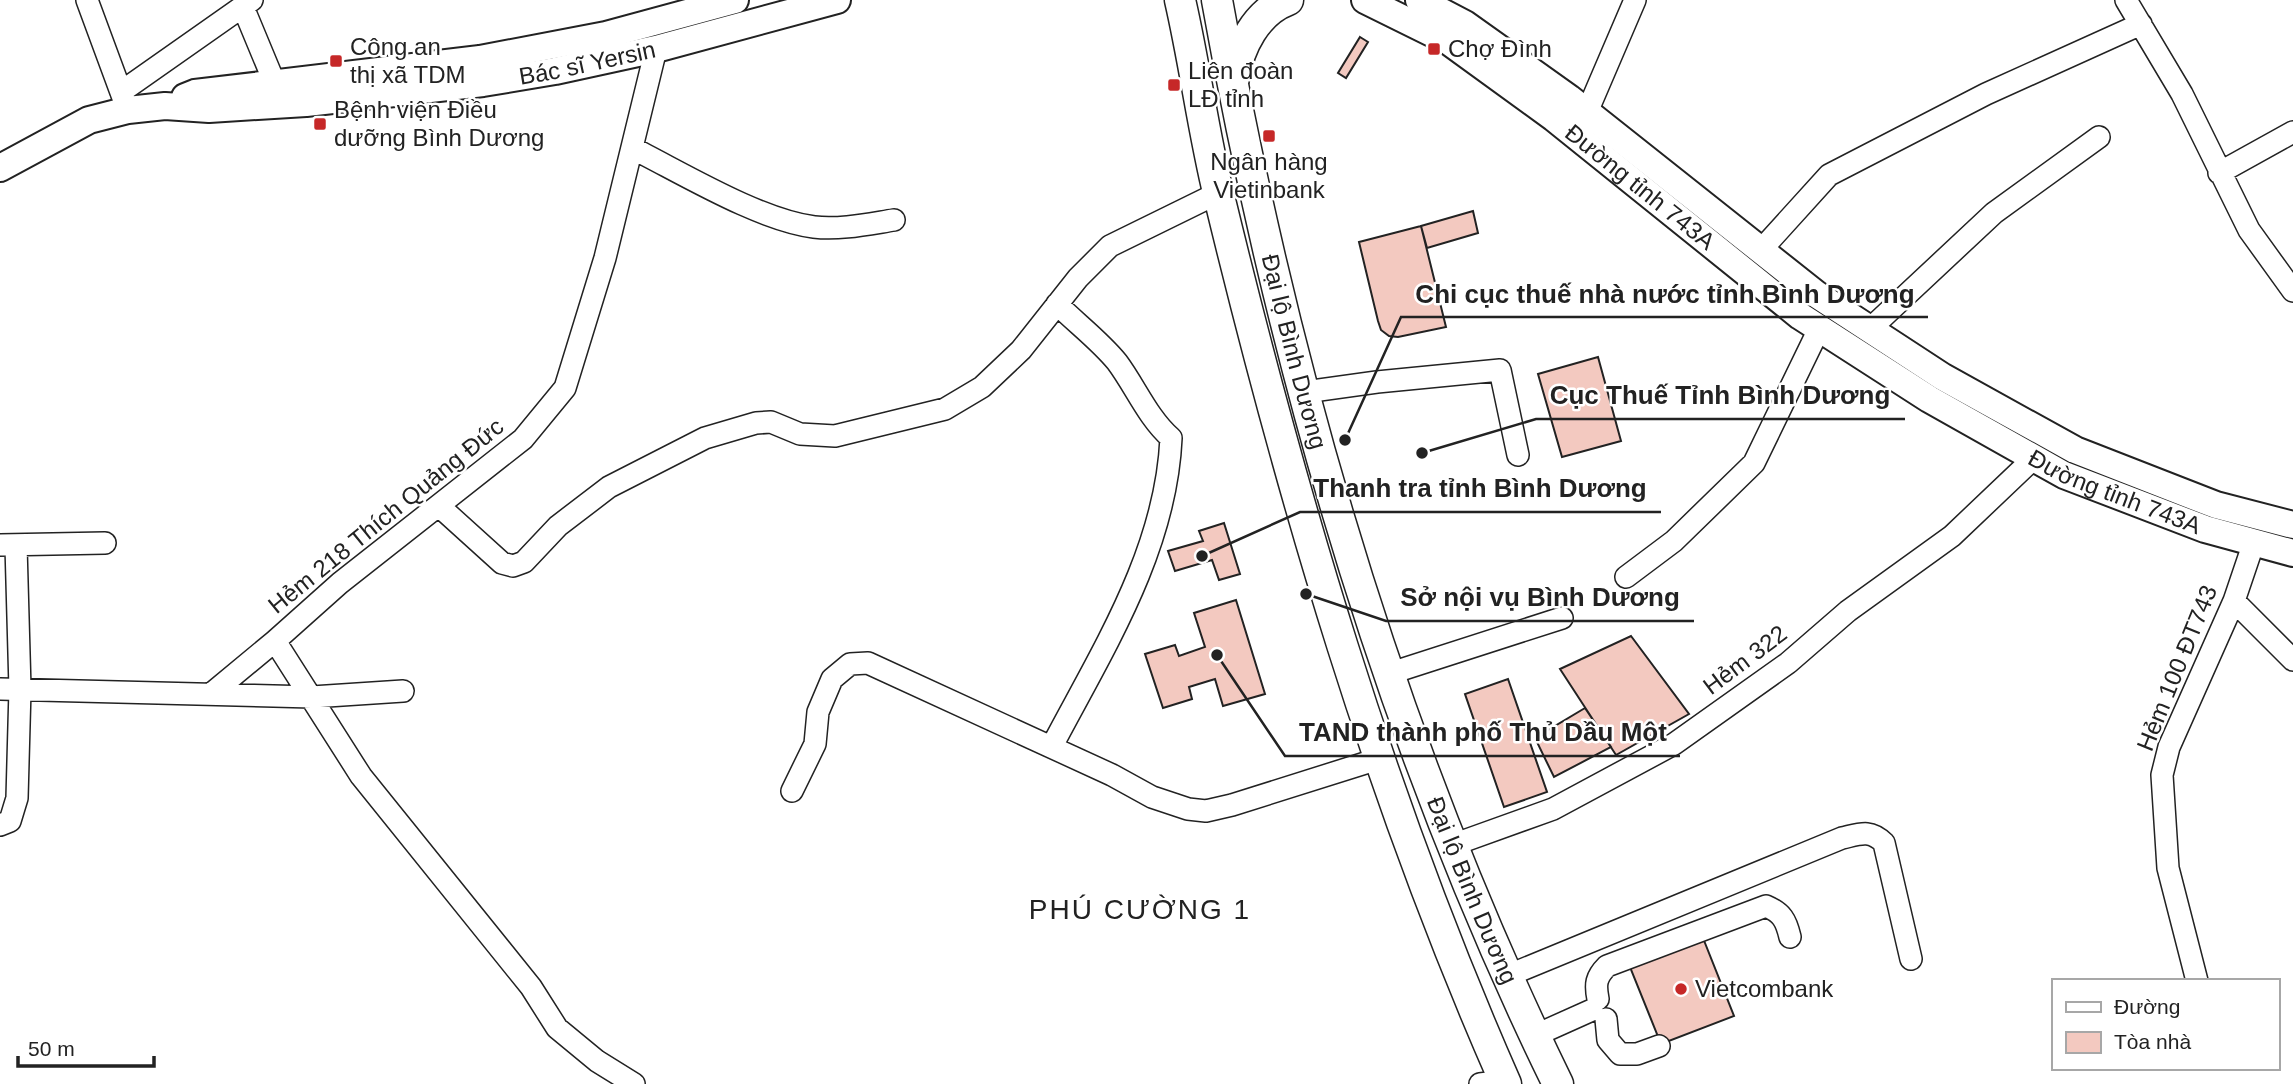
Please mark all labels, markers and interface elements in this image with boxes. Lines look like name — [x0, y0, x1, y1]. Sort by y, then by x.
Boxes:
place label: Công an thị xã TDM — [350, 33, 466, 88]
place label: Chợ Đình — [1448, 35, 1552, 62]
street label: Bác sĩ Yersin — [517, 36, 658, 90]
marker: Chợ Đình — [1426, 41, 1442, 57]
marker: Công an thị xã TDM — [328, 53, 344, 69]
place label: Liên đoàn LĐ tỉnh — [1188, 57, 1293, 112]
marker: Liên đoàn LĐ tỉnh — [1166, 77, 1182, 93]
place label: Bệnh viện Điều dưỡng Bình Dương — [334, 96, 544, 151]
marker: Bệnh viện Điều dưỡng Bình Dương — [312, 116, 328, 132]
street label: Đường tỉnh 743A — [1560, 119, 1720, 255]
marker: Ngân hàng Vietinbank — [1261, 128, 1277, 144]
place label: Ngân hàng Vietinbank — [1210, 148, 1328, 203]
street label: Đại lộ Bình Dương — [1257, 251, 1332, 452]
callout: Chi cục thuế nhà nước tỉnh Bình Dương — [1401, 270, 1928, 317]
text: Chi cục thuế nhà nước tỉnh Bình Dương — [1415, 279, 1915, 309]
callout: Cục Thuế Tỉnh Bình Dương — [1536, 372, 1905, 419]
text: Cục Thuế Tỉnh Bình Dương — [1550, 380, 1890, 410]
street label: Hẻm 218 Thích Quảng Đức — [263, 412, 509, 619]
street label: Đường tỉnh 743A — [2024, 444, 2205, 539]
callout: Thanh tra tỉnh Bình Dương — [1300, 465, 1661, 512]
text: Thanh tra tỉnh Bình Dương — [1313, 473, 1647, 503]
callout: Sở nội vụ Bình Dương — [1386, 574, 1694, 621]
street label: Hẻm 100 ĐT743 — [2131, 581, 2222, 755]
text: Sở nội vụ Bình Dương — [1400, 582, 1680, 612]
street label: Hẻm 322 — [1698, 620, 1792, 700]
callout: TAND thành phố Thủ Dầu Một — [1285, 709, 1680, 756]
text: TAND thành phố Thủ Dầu Một — [1299, 717, 1667, 747]
street label: Đại lộ Bình Dương — [1422, 793, 1523, 988]
district label: PHÚ CƯỜNG 1 — [1029, 894, 1251, 925]
place label: Vietcombank — [1695, 975, 1834, 1002]
legend — [2052, 979, 2279, 1070]
marker: Vietcombank — [1673, 981, 1689, 997]
text: Đường — [2114, 995, 2180, 1018]
scale bar — [18, 1024, 154, 1068]
text: Tòa nhà — [2114, 1030, 2191, 1053]
text: 50 m — [28, 1037, 75, 1060]

